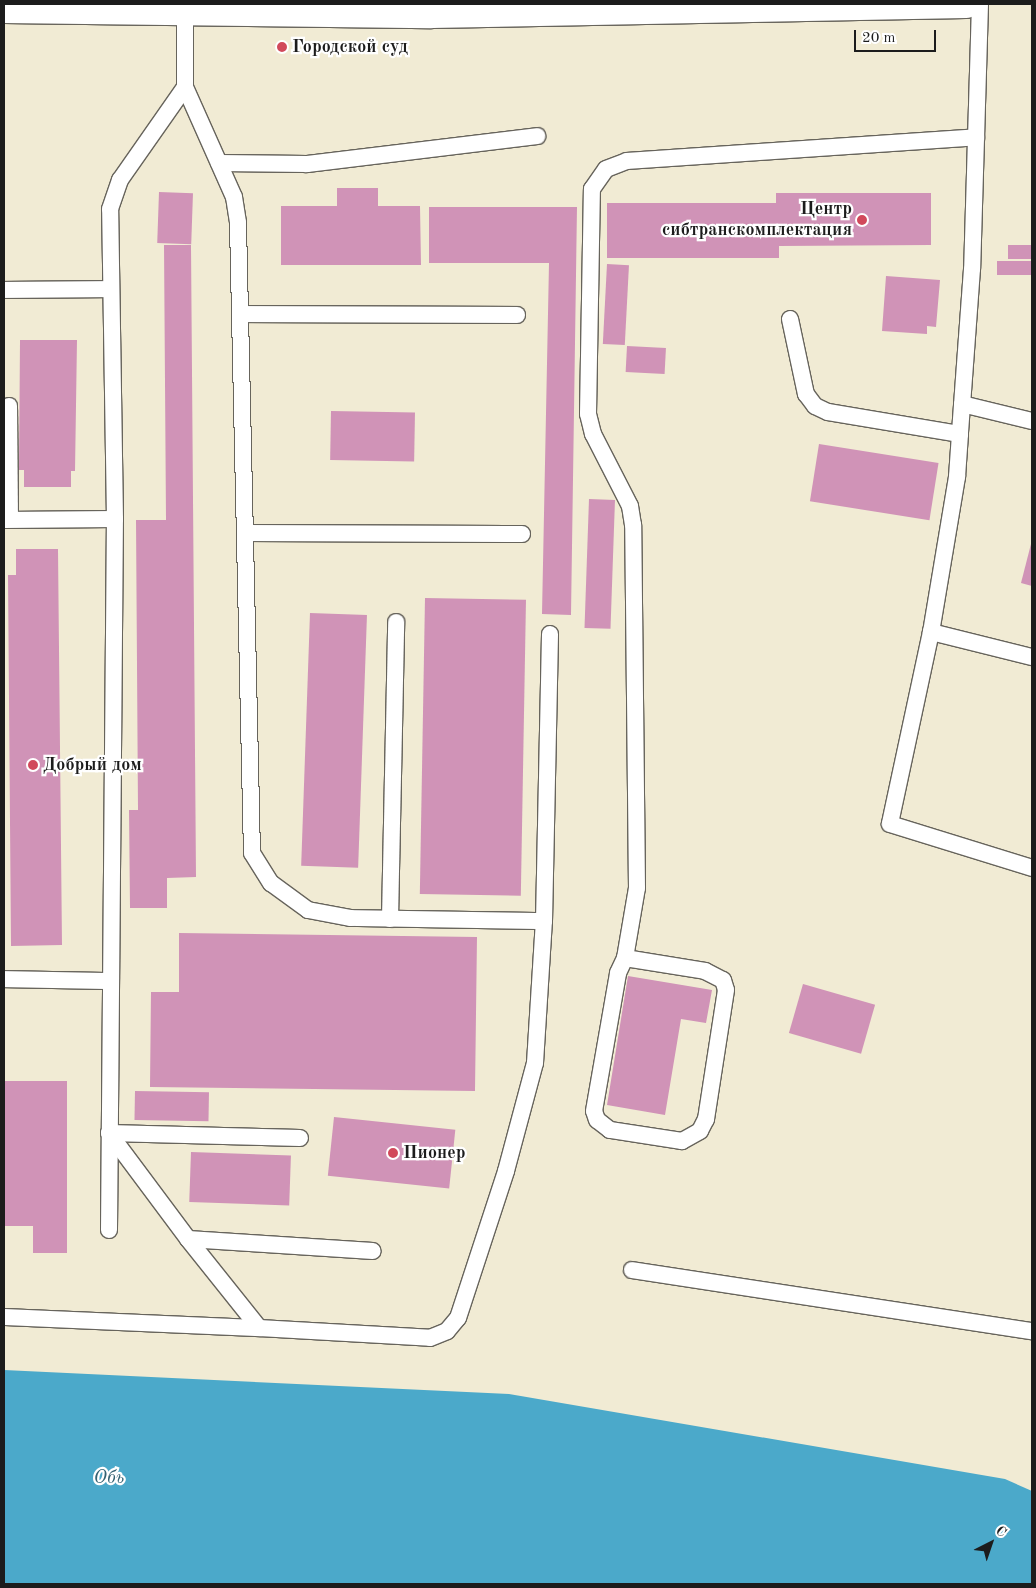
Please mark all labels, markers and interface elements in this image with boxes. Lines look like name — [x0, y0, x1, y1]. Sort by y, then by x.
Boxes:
scale bar — [856, 20, 938, 52]
text: 20 m — [862, 31, 896, 46]
place label: Городской суд — [292, 36, 408, 58]
marker: Городской суд — [276, 41, 288, 53]
place label: Центр сибтранскомплектация — [662, 199, 852, 242]
marker: Центр сибтранскомплектация — [856, 214, 868, 226]
place label: Добрый дом — [43, 754, 142, 776]
marker: Добрый дом — [27, 759, 39, 771]
place label: Пионер — [403, 1142, 465, 1164]
marker: Пионер — [387, 1147, 399, 1159]
water label: Обь — [94, 1468, 124, 1490]
north arrow — [966, 1518, 1016, 1568]
text: С — [993, 1523, 1009, 1540]

